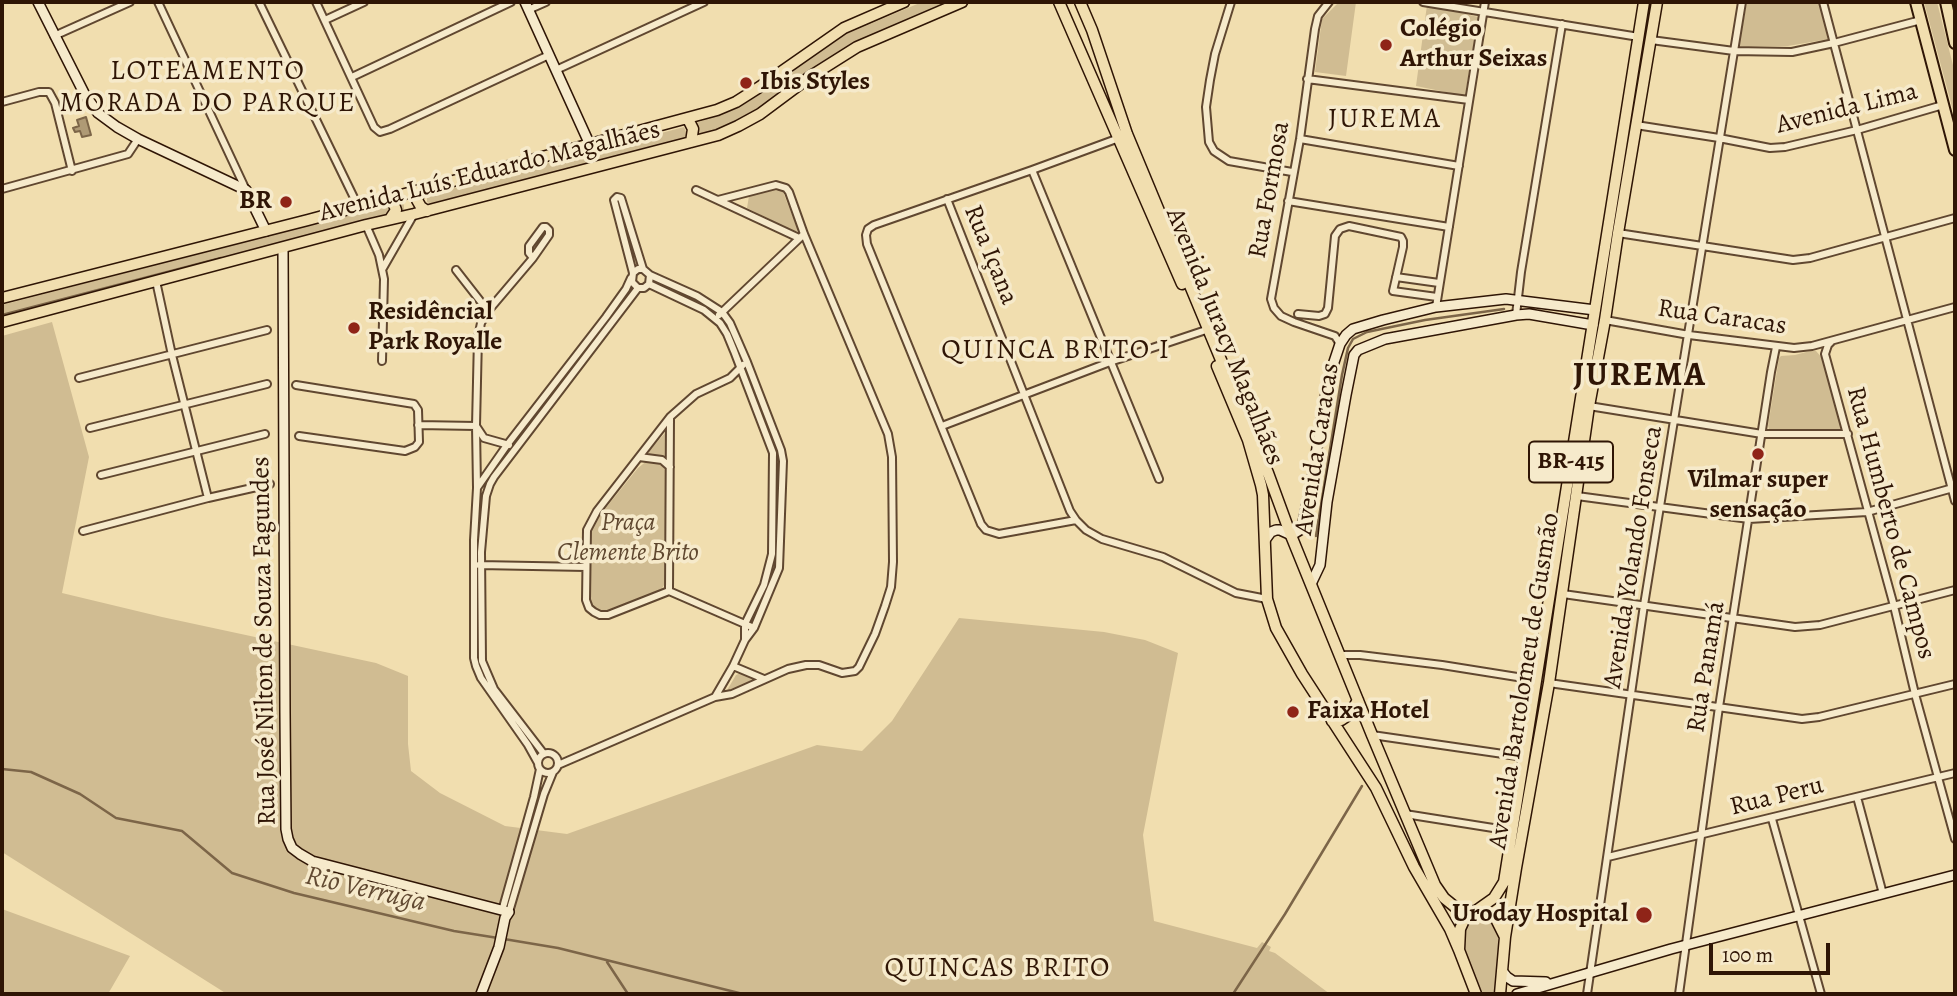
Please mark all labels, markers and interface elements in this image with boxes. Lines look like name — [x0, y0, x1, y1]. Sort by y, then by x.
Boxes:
place label: Colégio Arthur Seixas — [1400, 14, 1547, 76]
marker: Colégio Arthur Seixas — [1378, 37, 1394, 53]
district label: LOTEAMENTO MORADA DO PARQUE — [61, 55, 355, 121]
place label: Ibis Styles — [760, 67, 870, 99]
marker: Ibis Styles — [738, 75, 754, 91]
street label: Avenida Lima — [1773, 76, 1921, 142]
district label: JUREMA — [1329, 103, 1441, 137]
street label: Avenida Luís Eduardo Magalhães — [316, 115, 664, 229]
street label: Rua Formosa — [1243, 119, 1297, 261]
place label: BR — [239, 186, 272, 218]
marker: BR — [278, 194, 294, 210]
street label: Rua Içana — [956, 201, 1024, 309]
street label: Avenida Juracy Magalhães — [1158, 204, 1290, 470]
street label: Rua Caracas — [1655, 294, 1789, 342]
place label: Residêncial Park Royalle — [368, 297, 502, 358]
marker: Residêncial Park Royalle — [346, 320, 362, 336]
district label: QUINCA BRITO I — [943, 334, 1169, 368]
district label: JUREMA — [1574, 357, 1706, 397]
street label: Avenida Caracas — [1289, 361, 1347, 537]
street label: Rua Humberto de Campos — [1839, 383, 1941, 663]
street label: Avenida Yolando Fonseca — [1598, 424, 1670, 690]
road number: BR-415 — [1529, 442, 1613, 482]
marker: Vilmar super sensação — [1750, 446, 1766, 462]
street label: Rua José Nilton de Souza Fagundes — [246, 456, 284, 826]
place label: Vilmar super sensação — [1688, 465, 1828, 526]
park label: Praça Clemente Brito — [557, 508, 699, 570]
street label: Avenida Bartolomeu de Gusmão — [1483, 511, 1567, 851]
street label: Rua Panamá — [1681, 599, 1733, 735]
place label: Faixa Hotel — [1307, 696, 1429, 728]
marker: Faixa Hotel — [1285, 704, 1301, 720]
street label: Rua Peru — [1727, 770, 1827, 824]
water label: Rio Verruga — [302, 860, 428, 920]
place label: Uroday Hospital — [1452, 899, 1628, 931]
marker: Uroday Hospital — [1634, 905, 1654, 925]
scale bar — [1712, 930, 1833, 974]
text: 100 m — [1722, 941, 1773, 969]
district label: QUINCAS BRITO — [886, 952, 1110, 986]

